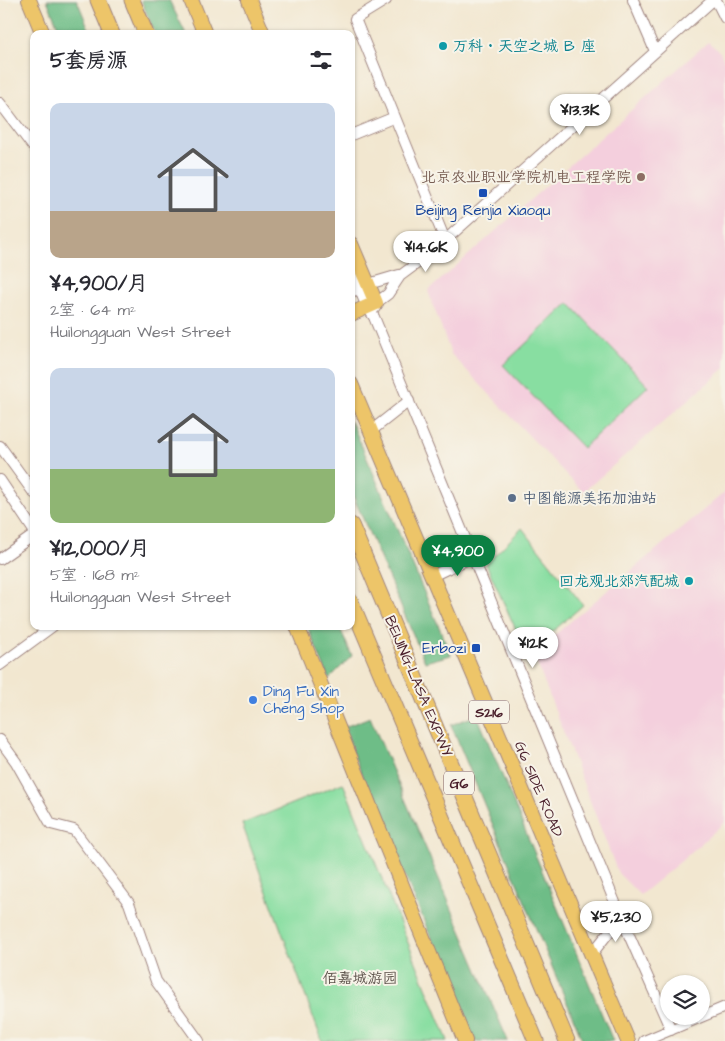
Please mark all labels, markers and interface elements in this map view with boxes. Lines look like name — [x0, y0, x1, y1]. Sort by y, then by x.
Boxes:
place label: 万科・天空之城 B 座 — [453, 36, 596, 57]
marker: 万科・天空之城 B 座 — [437, 40, 449, 52]
text: 5套房源 — [50, 46, 128, 75]
icon: filters — [307, 46, 335, 74]
pin: ¥13.3K — [539, 94, 621, 136]
text: ¥13.3K — [561, 99, 599, 121]
icon: home — [148, 135, 238, 225]
place label: 北京农业职业学院机电工程学院 — [421, 167, 631, 188]
marker: 北京农业职业学院机电工程学院 — [635, 171, 647, 183]
marker: Beijing Renjia Xiaoqu — [477, 187, 489, 199]
place label: Beijing Renjia Xiaoqu — [416, 200, 551, 222]
pin: ¥14.6K — [385, 230, 467, 273]
text: ¥14.6K — [404, 236, 448, 258]
text: ¥4,900/月 — [50, 269, 148, 298]
text: 2室 · 64 m² — [50, 299, 136, 321]
text: Huilongguan West Street — [50, 321, 231, 343]
icon: home — [148, 400, 238, 490]
place label: 中图能源美拓加油站 — [522, 488, 657, 509]
marker: 中图能源美拓加油站 — [506, 492, 518, 504]
text: ¥12,000/月 — [50, 534, 150, 563]
pin: ¥4,900 — [417, 534, 499, 577]
text: ¥4,900 — [432, 540, 484, 562]
text: 5室 · 168 m² — [50, 564, 140, 586]
place label: 回龙观北郊汽配城 — [559, 571, 679, 592]
marker: 回龙观北郊汽配城 — [683, 575, 695, 587]
text: Huilongguan West Street — [50, 586, 231, 608]
street label: BEIJING-LASA EXPWY — [379, 612, 458, 760]
pin: ¥12K — [503, 626, 563, 669]
text: ¥12K — [518, 632, 548, 654]
place label: Erbozi — [422, 638, 467, 659]
marker: Erbozi — [470, 642, 482, 654]
place label: Ding Fu Xin Cheng Shop — [263, 681, 344, 720]
marker: Ding Fu Xin Cheng Shop — [247, 694, 259, 706]
road number: S216 — [469, 700, 509, 724]
street label: G6 SIDE ROAD — [509, 738, 568, 841]
road number: G6 — [444, 771, 474, 794]
pin: ¥5,230 — [575, 900, 657, 943]
text: ¥5,230 — [591, 906, 641, 928]
park label: 佰嘉城游园 — [322, 968, 398, 989]
map controls — [660, 975, 710, 1025]
button: layers — [660, 975, 710, 1025]

